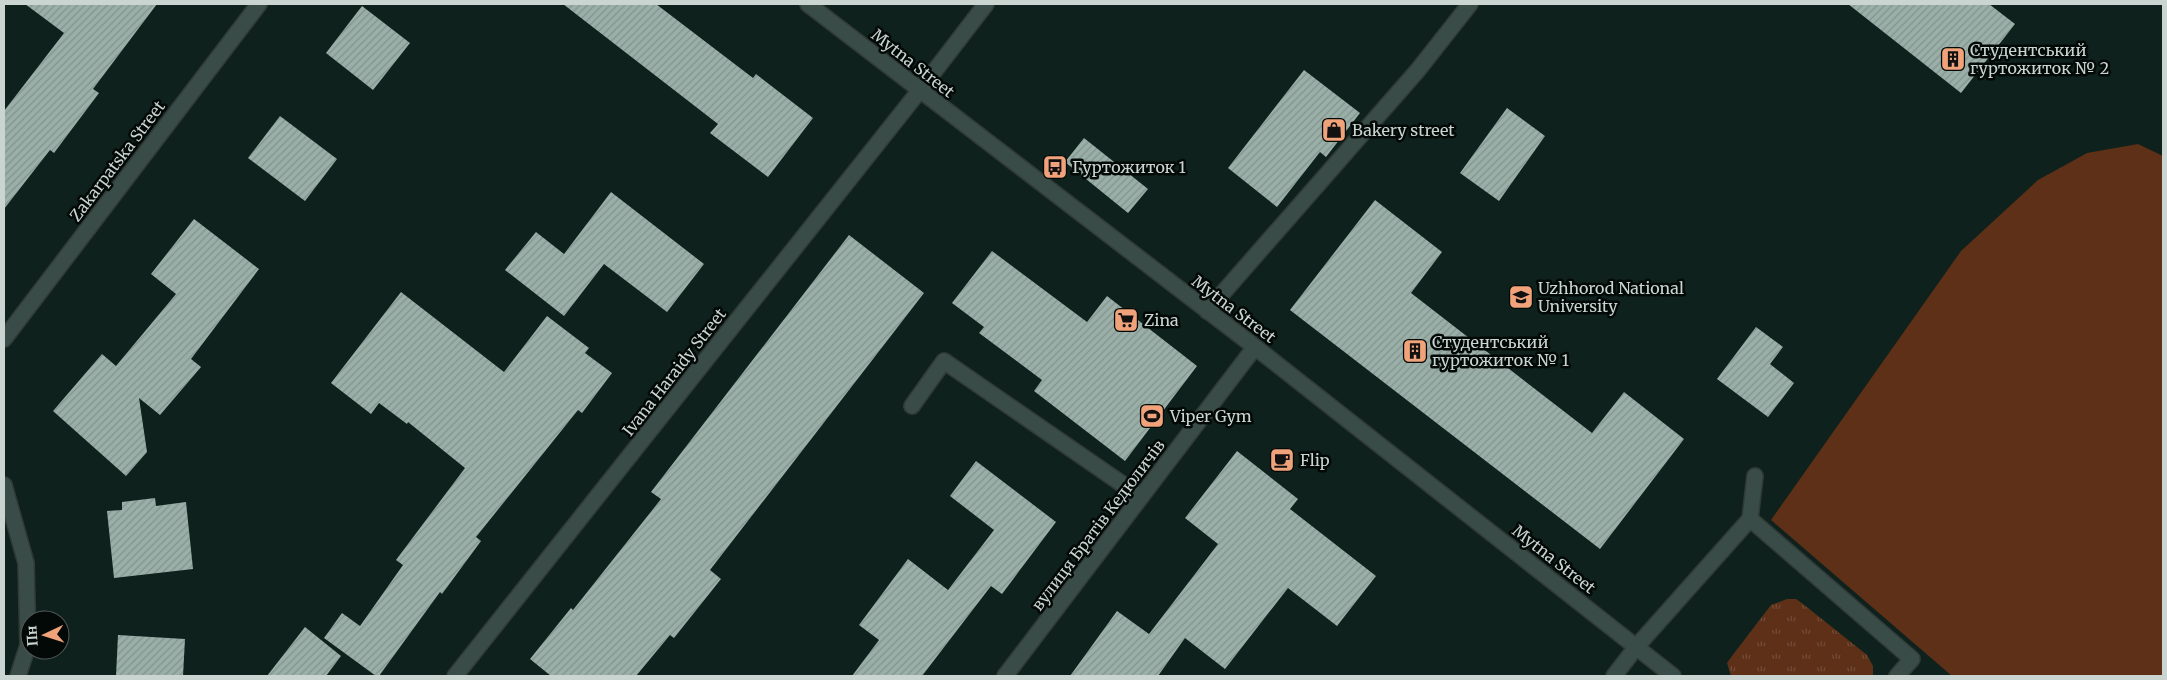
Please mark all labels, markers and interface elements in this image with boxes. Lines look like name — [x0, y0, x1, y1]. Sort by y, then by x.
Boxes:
street label: Mytna Street — [868, 24, 959, 102]
place label: Студентський гуртожиток № 2 — [1970, 40, 2109, 78]
building icon: Студентський гуртожиток № 2 — [1940, 46, 1966, 72]
street label: Zakarpatska Street — [65, 96, 169, 225]
shop icon: Bakery street — [1321, 117, 1347, 143]
place label: Bakery street — [1352, 120, 1455, 140]
bus stop icon: Гуртожиток 1 — [1042, 154, 1068, 180]
place label: Гуртожиток 1 — [1072, 157, 1186, 177]
street label: Mytna Street — [1188, 271, 1280, 347]
place label: Uzhhorod National University — [1538, 278, 1684, 316]
school or university icon: Uzhhorod National University — [1508, 284, 1534, 310]
street label: Ivana Haraidy Street — [618, 304, 731, 440]
supermarket icon: Zina — [1113, 307, 1139, 333]
place label: Zina — [1144, 310, 1179, 330]
place label: Студентський гуртожиток № 1 — [1432, 332, 1569, 370]
building icon: Студентський гуртожиток № 1 — [1402, 338, 1428, 364]
sports icon: Viper Gym — [1139, 403, 1165, 429]
place label: Viper Gym — [1169, 406, 1252, 426]
street label: вулиця Братів Кедюличів — [1027, 436, 1169, 614]
cafe icon: Flip — [1269, 447, 1295, 473]
place label: Flip — [1300, 450, 1330, 470]
street label: Mytna Street — [1509, 520, 1600, 598]
north arrow — [20, 610, 70, 660]
text: Пн — [22, 625, 42, 647]

